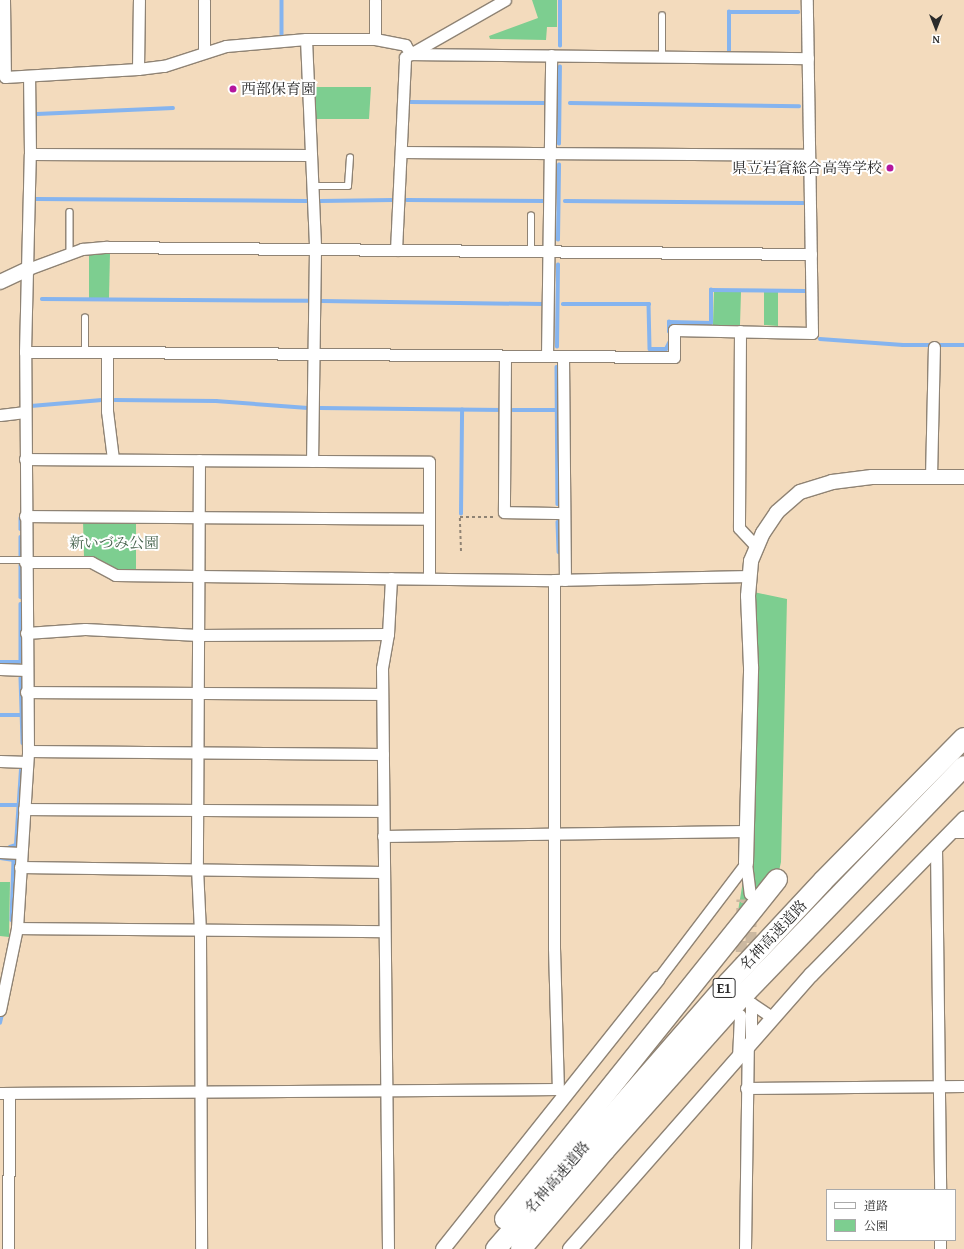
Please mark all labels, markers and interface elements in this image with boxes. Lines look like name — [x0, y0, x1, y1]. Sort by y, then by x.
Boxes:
north arrow — [916, 8, 956, 48]
text: N — [932, 32, 940, 48]
place label: 西部保育園 — [241, 80, 316, 98]
marker: 西部保育園 — [228, 84, 238, 94]
place label: 県立岩倉総合高等学校 — [732, 159, 882, 177]
marker: 県立岩倉総合高等学校 — [885, 163, 895, 173]
park label: 新いづみ公園 — [69, 534, 159, 552]
street label: 名神高速道路 — [736, 896, 810, 974]
road number: E1 — [712, 976, 736, 1000]
street label: 名神高速道路 — [521, 1137, 593, 1217]
legend — [826, 1189, 956, 1241]
text: 道路 — [864, 1197, 888, 1214]
text: 公園 — [864, 1217, 888, 1234]

